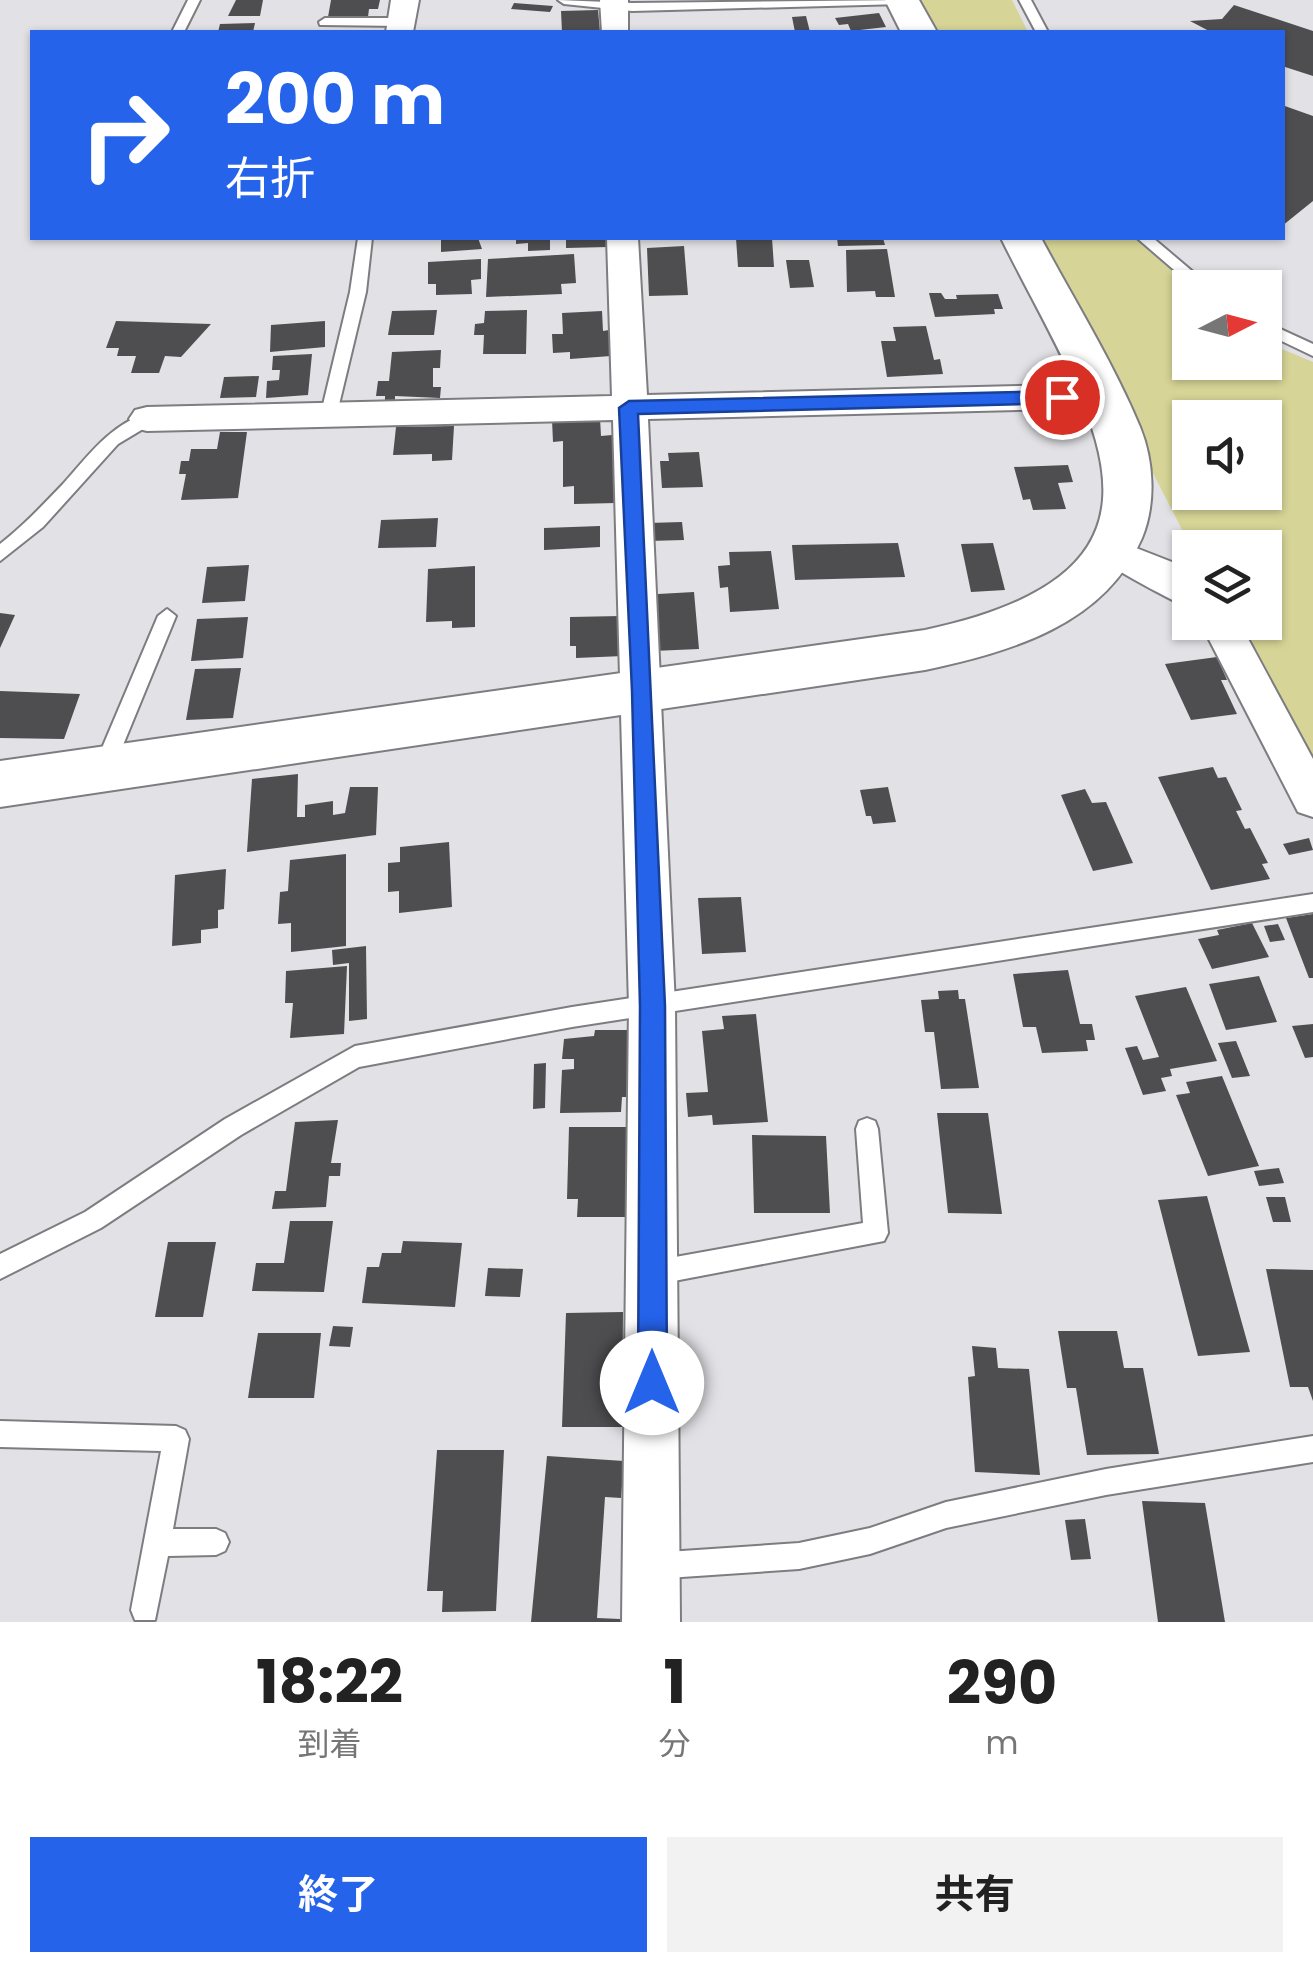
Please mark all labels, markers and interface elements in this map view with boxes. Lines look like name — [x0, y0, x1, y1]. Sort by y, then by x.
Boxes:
text: 200 m — [225, 50, 445, 149]
icon: right — [60, 70, 190, 200]
text: 右折 — [225, 147, 315, 210]
north arrow — [1172, 270, 1282, 380]
map controls — [1172, 270, 1282, 640]
pin — [1020, 355, 1105, 440]
icon: arrive — [1035, 370, 1090, 425]
button: sound — [1172, 400, 1282, 510]
button: layers — [1172, 530, 1282, 640]
position arrow — [600, 1331, 704, 1435]
text: 18:22 — [256, 1640, 403, 1724]
text: 1 — [664, 1640, 686, 1724]
text: 290 — [947, 1641, 1057, 1725]
text: m — [985, 1720, 1018, 1765]
text: 到着 — [297, 1721, 361, 1766]
text: 分 — [659, 1721, 691, 1766]
button: 終了 — [30, 1837, 647, 1952]
button: 共有 — [667, 1837, 1283, 1952]

